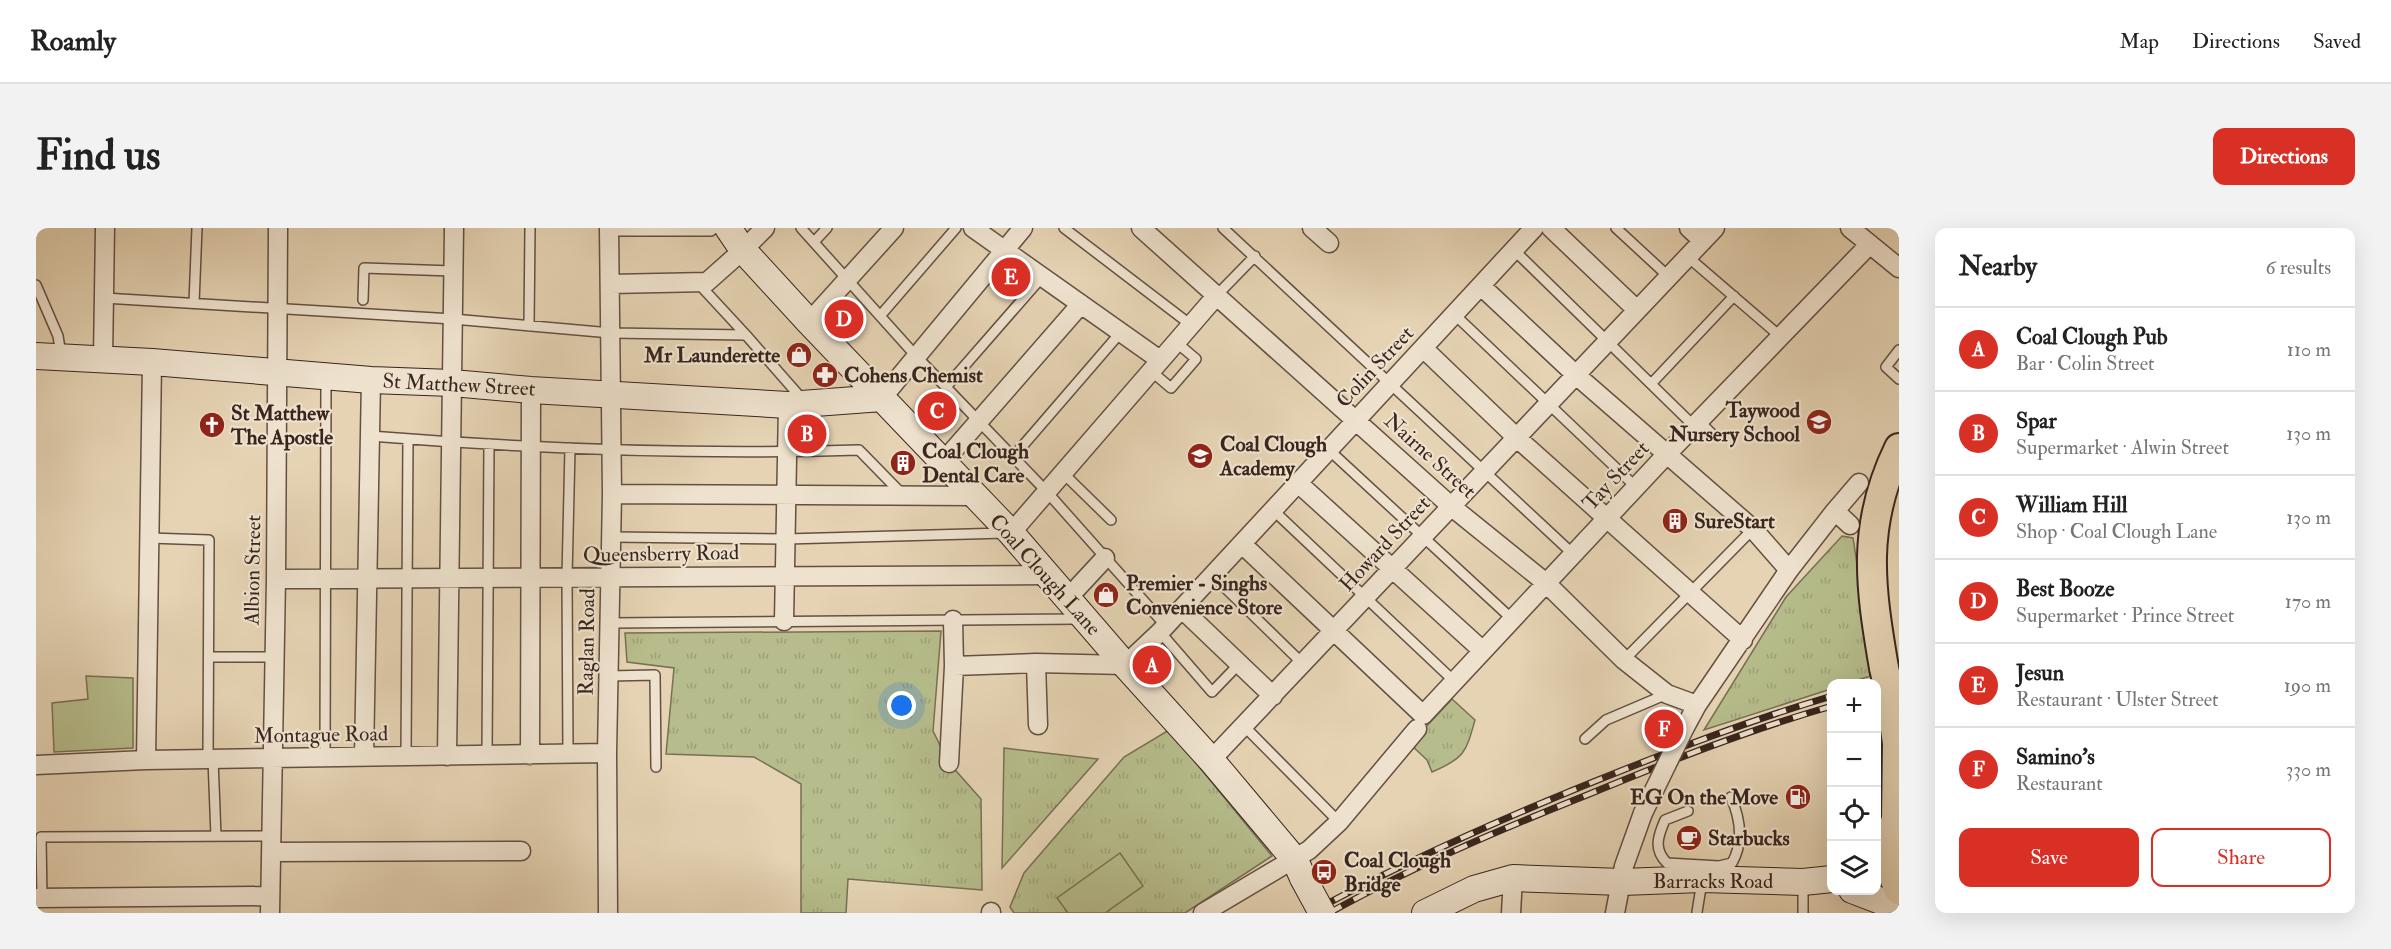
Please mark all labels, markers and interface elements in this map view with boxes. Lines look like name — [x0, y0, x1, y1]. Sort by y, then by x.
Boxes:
text: Roamly — [30, 24, 116, 59]
text: Map — [2119, 28, 2159, 55]
text: Directions — [2192, 28, 2280, 55]
text: Saved — [2313, 28, 2361, 55]
button: Directions — [2213, 128, 2355, 185]
text: Find us — [36, 130, 160, 182]
text: Nearby — [1959, 251, 2037, 283]
pin: E — [992, 254, 1030, 300]
text: 6 results — [2265, 255, 2331, 280]
pin: D — [824, 296, 864, 341]
street label: Colin Street — [1330, 320, 1420, 414]
text: Coal Clough Pub — [2016, 323, 2168, 351]
text: A — [1972, 337, 1985, 362]
text: 110 m — [2287, 337, 2331, 362]
shop icon: Mr Launderette — [784, 340, 814, 370]
place label: Mr Launderette — [643, 342, 780, 369]
text: Bar · Colin Street — [2016, 351, 2154, 376]
pharmacy icon: Cohens Chemist — [810, 360, 840, 390]
place label: Cohens Chemist — [844, 362, 983, 389]
street label: St Matthew Street — [382, 368, 536, 402]
pin: C — [918, 388, 956, 434]
place label: Taywood Nursery School — [1668, 397, 1801, 448]
place label: St Matthew The Apostle — [230, 400, 333, 451]
street label: Nairne Street — [1378, 407, 1482, 505]
school or university icon: Taywood Nursery School — [1804, 407, 1834, 437]
text: Spar — [2016, 407, 2057, 435]
church icon: St Matthew The Apostle — [197, 410, 227, 440]
pin: B — [788, 412, 826, 456]
text: B — [1972, 421, 1985, 446]
text: 130 m — [2286, 421, 2331, 446]
place label: Coal Clough Academy — [1219, 431, 1327, 482]
street label: Tay Street — [1577, 435, 1655, 517]
text: Supermarket · Alwin Street — [2016, 435, 2229, 460]
place label: Coal Clough Dental Care — [922, 438, 1029, 489]
school or university icon: Coal Clough Academy — [1185, 441, 1215, 471]
building icon: Coal Clough Dental Care — [888, 448, 918, 478]
street label: Howard Street — [1334, 490, 1436, 598]
text: William Hill — [2016, 491, 2127, 519]
text: C — [1971, 505, 1986, 530]
text: 130 m — [2286, 505, 2331, 530]
building icon: SureStart — [1660, 506, 1690, 536]
street label: Coal Clough Lane — [983, 508, 1107, 642]
place label: SureStart — [1694, 508, 1775, 535]
street label: Albion Street — [239, 514, 267, 626]
text: Shop · Coal Clough Lane — [2016, 519, 2217, 544]
street label: Queensberry Road — [583, 539, 740, 569]
place label: Premier - Singhs Convenience Store — [1126, 570, 1283, 621]
text: Best Booze — [2016, 575, 2114, 603]
shop icon: Premier - Singhs Convenience Store — [1091, 580, 1121, 610]
street label: Raglan Road — [573, 588, 601, 696]
text: D — [1970, 589, 1987, 614]
text: 170 m — [2285, 589, 2331, 614]
text: Supermarket · Prince Street — [2016, 603, 2234, 628]
pin: A — [1132, 642, 1172, 688]
text: Jesun — [2016, 659, 2064, 687]
text: E — [1971, 673, 1986, 698]
text: 190 m — [2284, 673, 2331, 698]
map controls — [1827, 679, 1881, 895]
button: + — [1827, 679, 1881, 733]
text: Restaurant · Ulster Street — [2016, 687, 2219, 712]
your location — [887, 691, 916, 720]
pin: F — [1644, 706, 1684, 752]
street label: Montague Road — [253, 720, 389, 750]
button: − — [1827, 733, 1881, 787]
text: Samino's — [2016, 743, 2095, 771]
text: F — [1972, 757, 1985, 782]
text: 330 m — [2286, 757, 2331, 782]
text: Restaurant — [2016, 771, 2103, 796]
fuel station icon: EG On the Move — [1783, 782, 1813, 812]
place label: EG On the Move — [1630, 784, 1778, 811]
button: locate — [1827, 787, 1881, 841]
cafe icon: Starbucks — [1674, 823, 1704, 853]
place label: Starbucks — [1708, 825, 1790, 852]
button: Save — [1959, 828, 2139, 887]
button: Share — [2151, 828, 2331, 887]
button: layers — [1827, 841, 1881, 895]
place label: Coal Clough Bridge — [1344, 847, 1451, 898]
bus stop icon: Coal Clough Bridge — [1309, 857, 1339, 887]
street label: Barracks Road — [1653, 868, 1774, 895]

